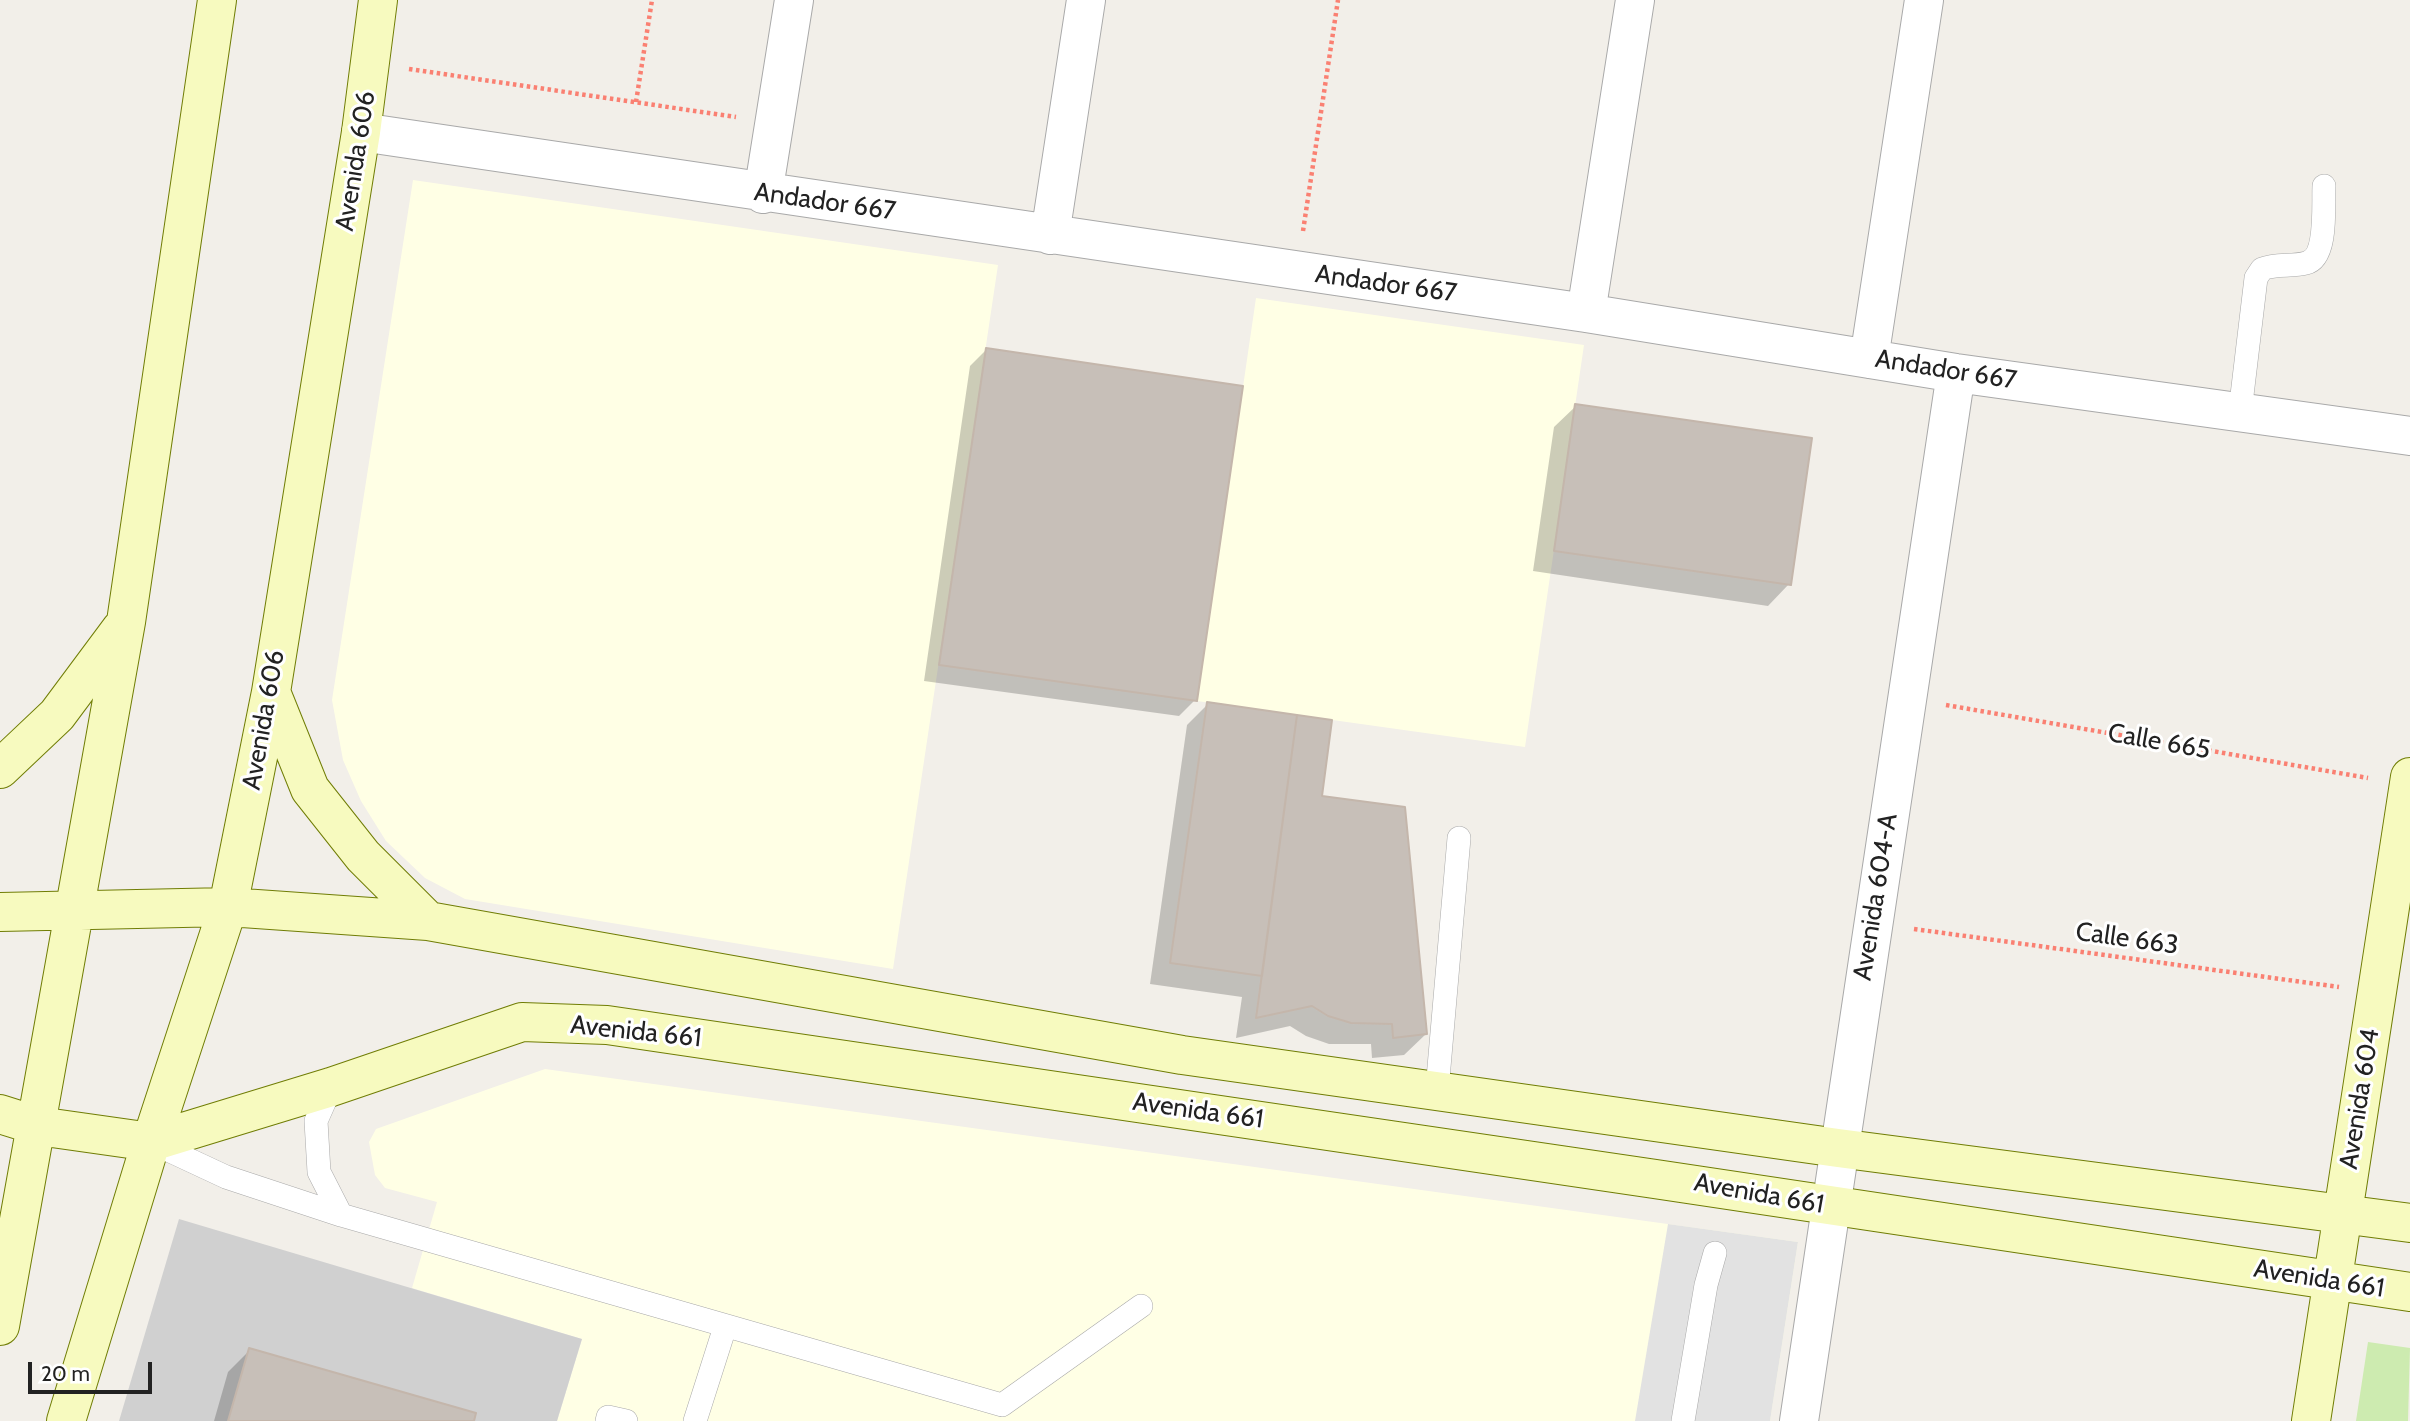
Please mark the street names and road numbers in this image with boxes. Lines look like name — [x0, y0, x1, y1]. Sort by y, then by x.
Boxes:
street label: Avenida 606 — [330, 89, 382, 233]
street label: Andador 667 — [752, 177, 898, 227]
street label: Andador 667 — [1313, 259, 1459, 309]
street label: Andador 667 — [1873, 343, 2019, 397]
street label: Avenida 606 — [236, 648, 292, 792]
street label: Calle 665 — [2105, 718, 2213, 766]
street label: Avenida 604-A — [1847, 811, 1905, 983]
street label: Calle 663 — [2074, 916, 2180, 962]
street label: Avenida 661 — [569, 1010, 703, 1054]
street label: Avenida 604 — [2334, 1027, 2386, 1171]
street label: Avenida 661 — [1131, 1086, 1265, 1136]
street label: Avenida 661 — [1691, 1167, 1827, 1221]
street label: Avenida 661 — [2252, 1253, 2386, 1305]

